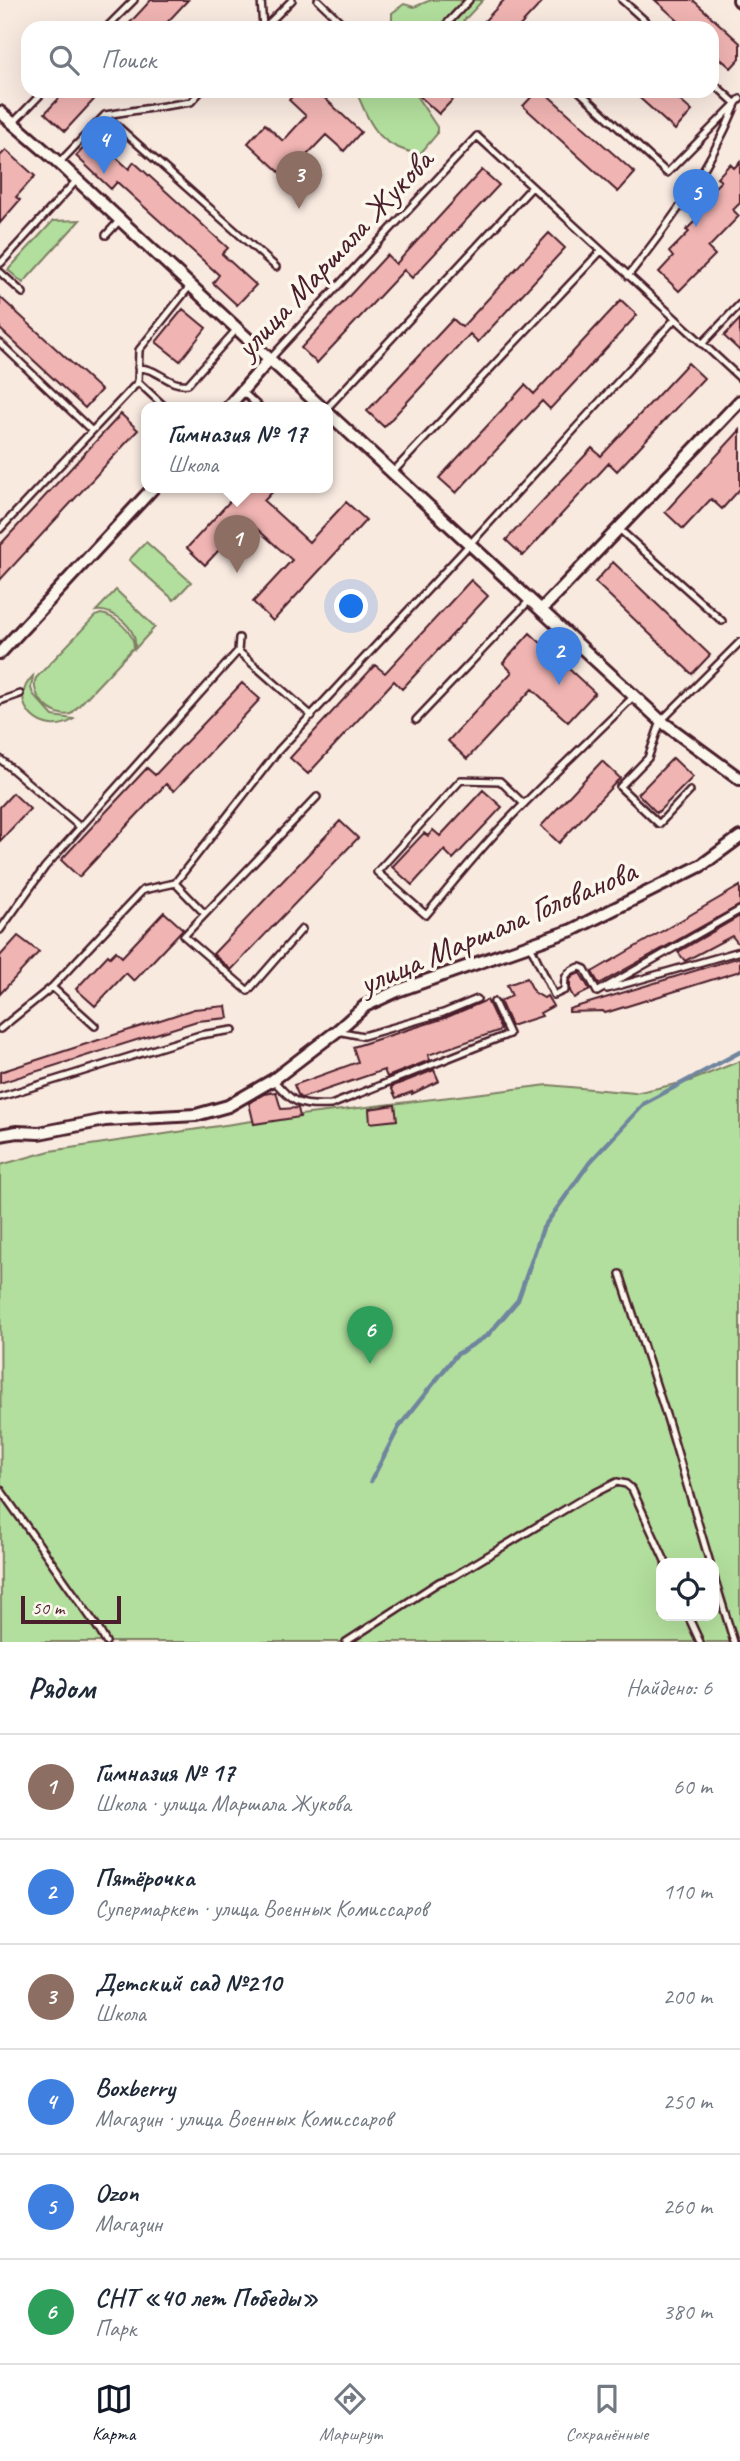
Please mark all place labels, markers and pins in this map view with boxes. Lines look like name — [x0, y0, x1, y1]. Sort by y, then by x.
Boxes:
pin: 4 — [81, 116, 127, 174]
pin: 3 — [276, 151, 322, 209]
pin: 5 — [673, 169, 719, 227]
pin: 1 — [214, 515, 260, 573]
pin: 2 — [536, 627, 582, 685]
pin: 6 — [347, 1306, 393, 1364]

